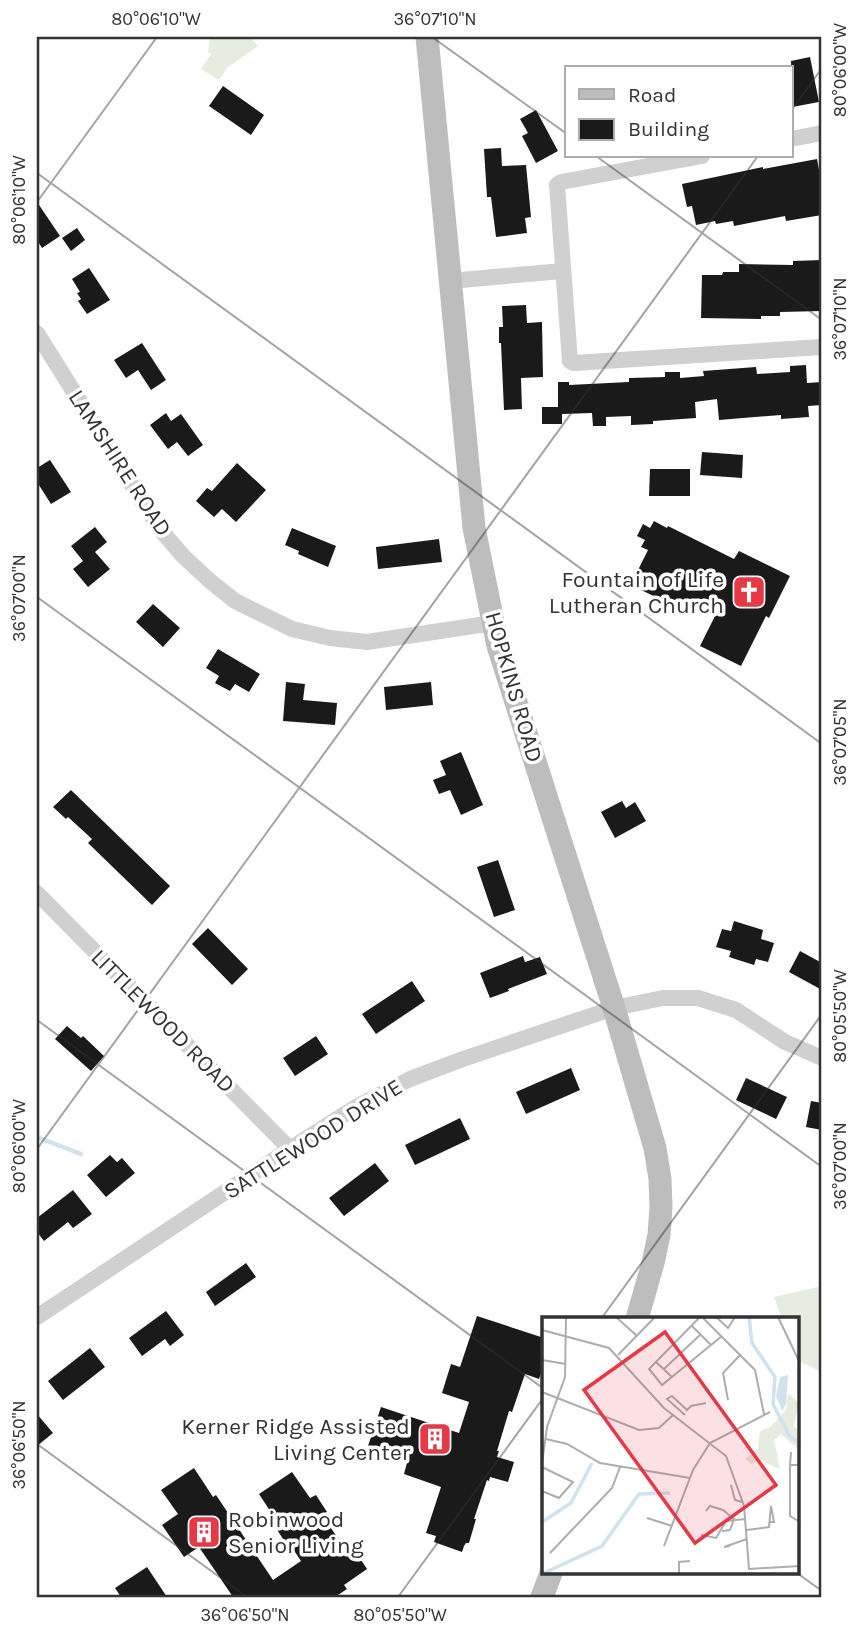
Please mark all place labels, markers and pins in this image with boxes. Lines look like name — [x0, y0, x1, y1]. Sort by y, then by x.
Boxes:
place label: Fountain of Life Lutheran Church — [549, 566, 724, 619]
church icon: Fountain of Life Lutheran Church — [730, 573, 768, 611]
place label: Kerner Ridge Assisted Living Center — [181, 1413, 411, 1466]
building icon: Kerner Ridge Assisted Living Center — [416, 1420, 454, 1458]
place label: Robinwood Senior Living — [228, 1506, 364, 1559]
building icon: Robinwood Senior Living — [185, 1513, 223, 1551]

